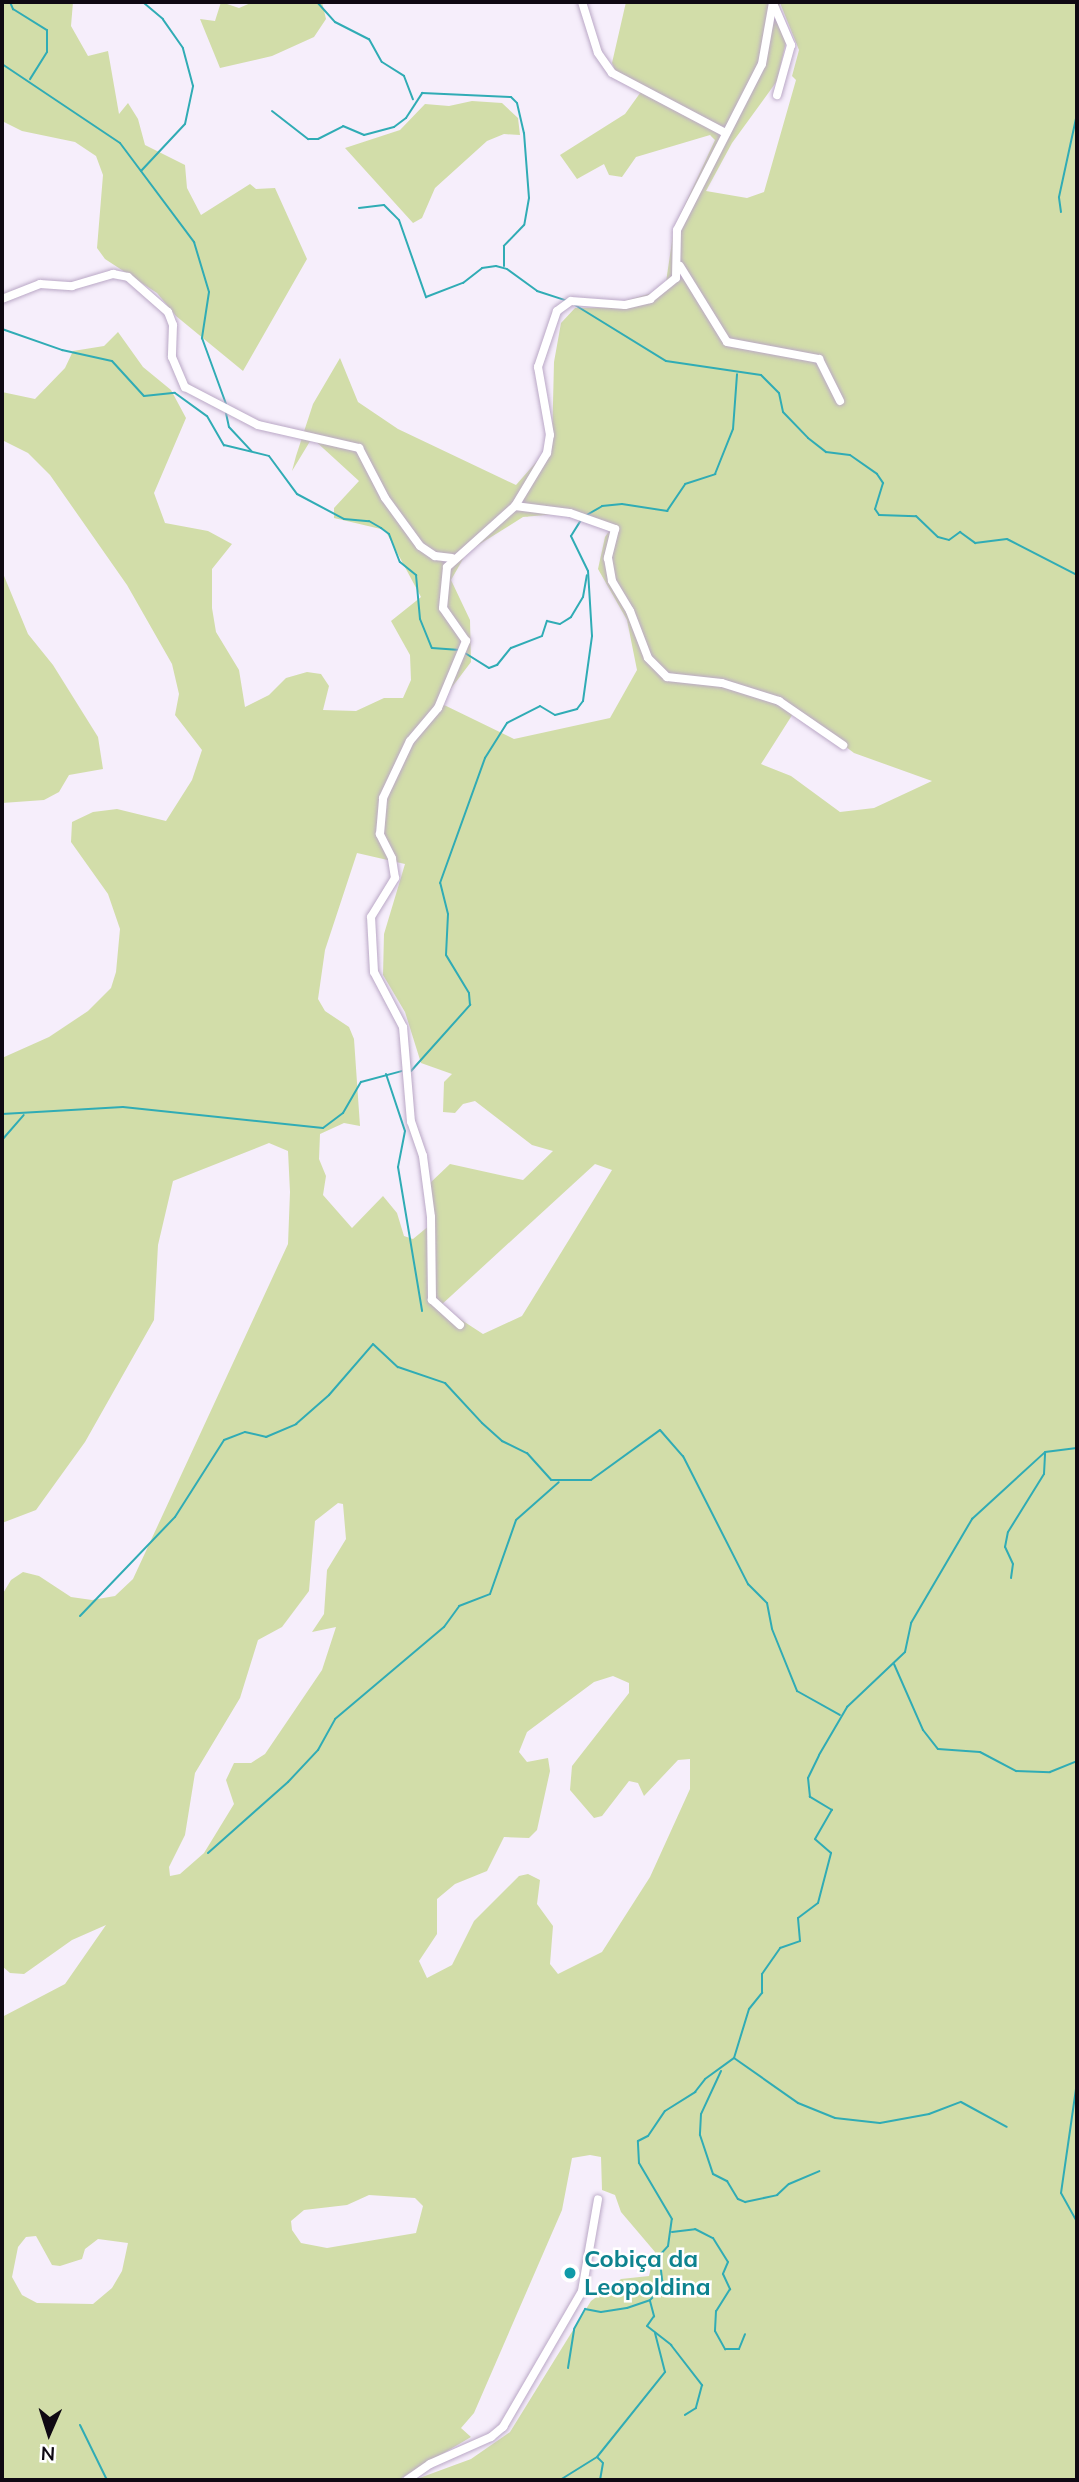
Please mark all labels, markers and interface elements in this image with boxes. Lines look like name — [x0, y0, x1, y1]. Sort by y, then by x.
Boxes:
place label: Cobiça da Leopoldina — [584, 2245, 711, 2301]
marker: Cobiça da Leopoldina — [562, 2265, 578, 2281]
north arrow — [14, 2398, 84, 2468]
text: N — [40, 2442, 56, 2466]

